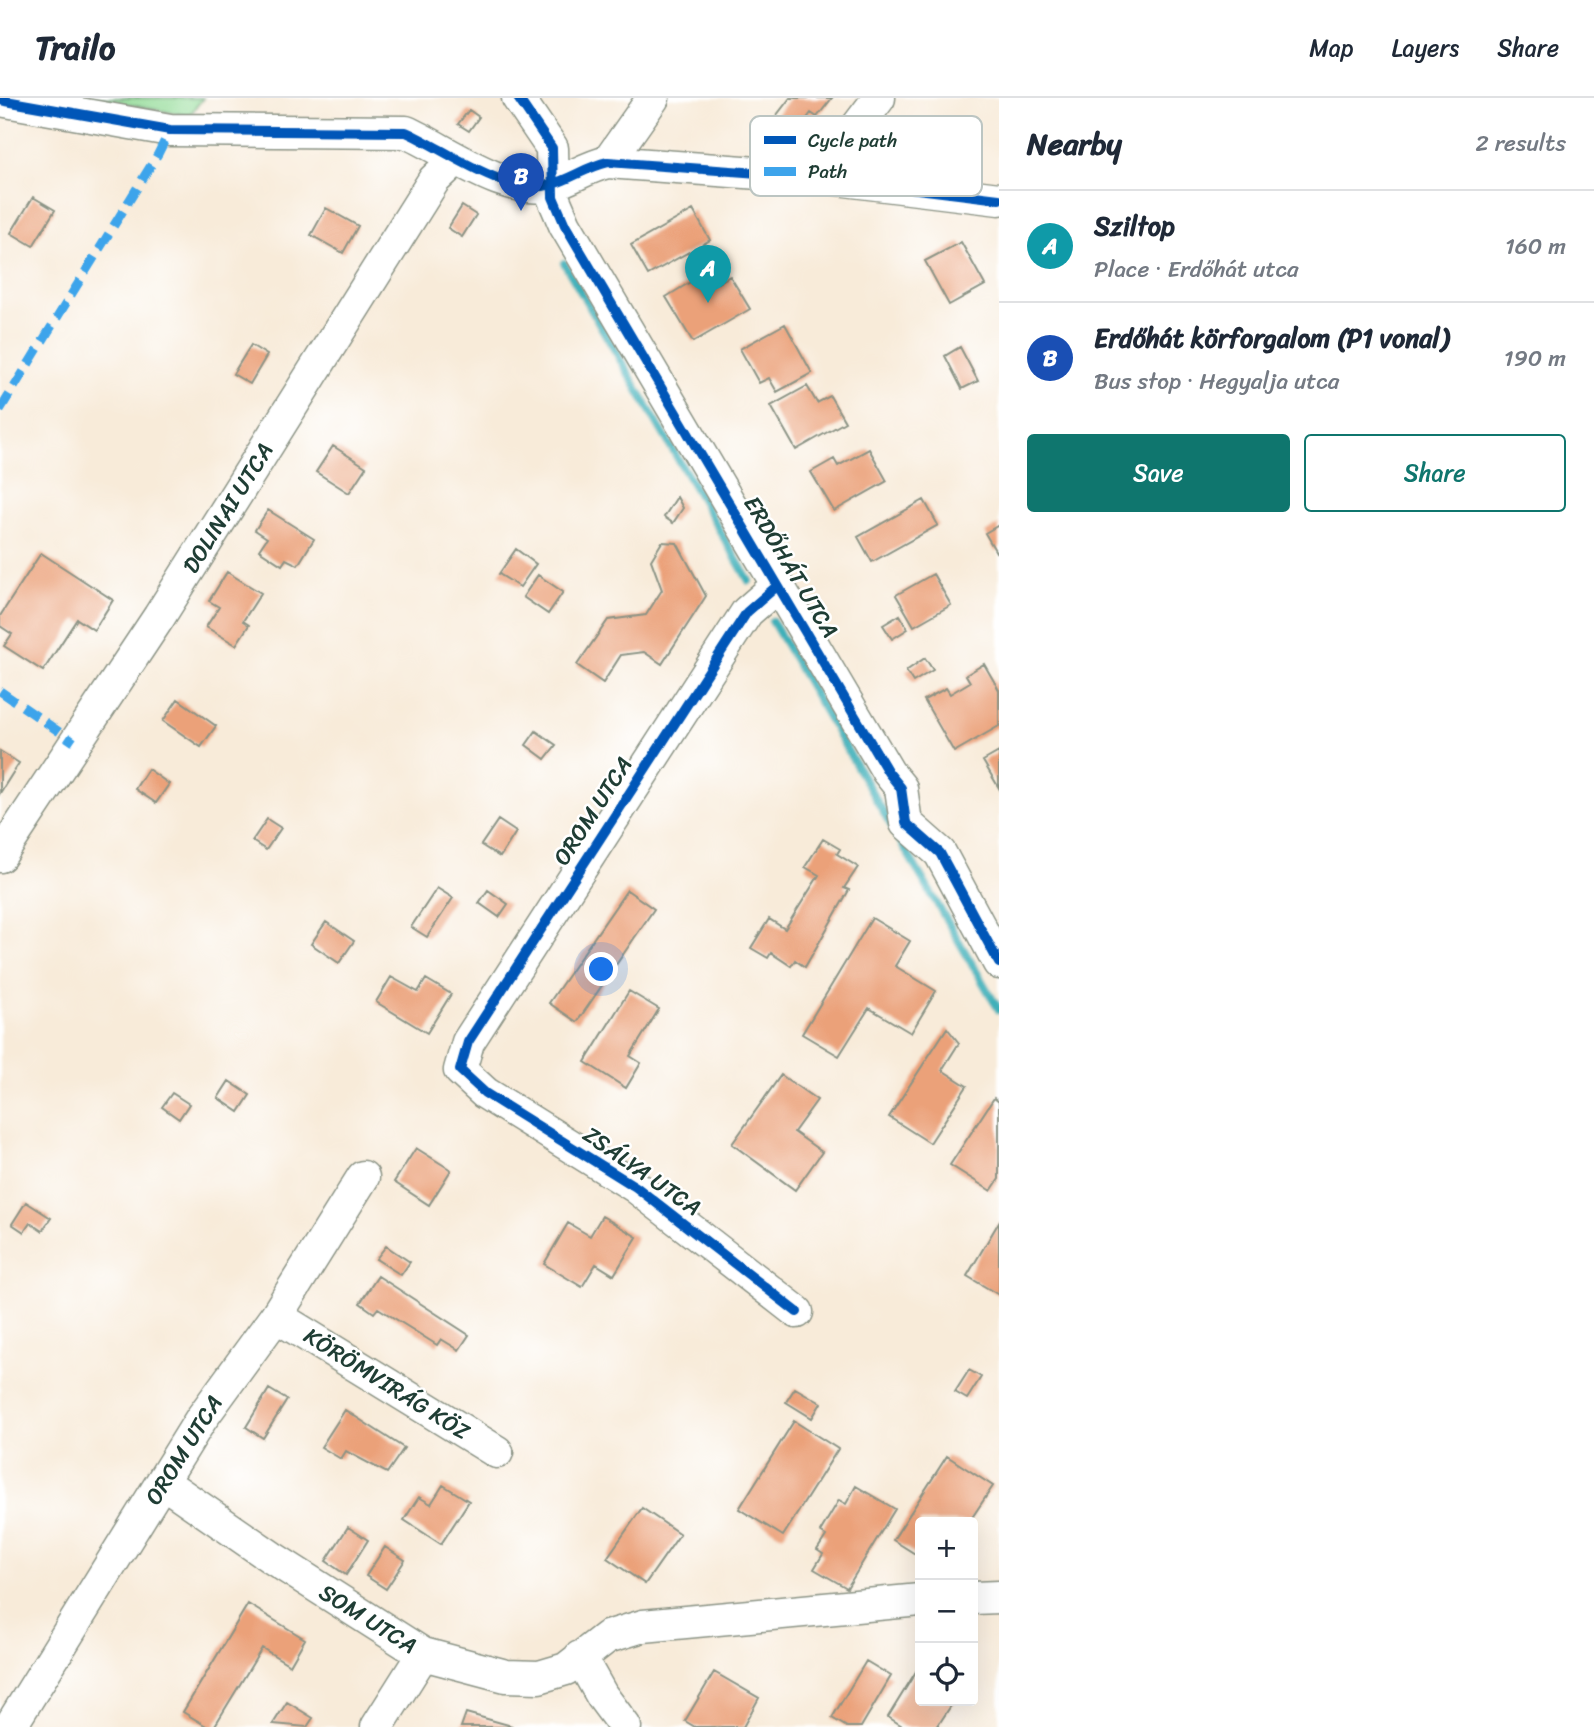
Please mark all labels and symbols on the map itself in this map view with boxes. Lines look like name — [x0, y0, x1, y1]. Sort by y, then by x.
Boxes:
legend — [750, 116, 982, 196]
text: Cycle path — [808, 124, 897, 157]
pin: B — [498, 153, 544, 211]
text: Path — [808, 155, 847, 188]
pin: A — [685, 245, 731, 303]
street label: DOLINAI UTCA — [171, 434, 285, 582]
street label: ERDŐHÁT UTCA — [732, 488, 850, 646]
street label: OROM UTCA — [542, 748, 644, 874]
your location — [584, 952, 618, 986]
street label: ZSÁLYA UTCA — [574, 1115, 710, 1227]
street label: KÖRÖMVIRÁG KÖZ — [295, 1316, 479, 1452]
street label: OROM UTCA — [134, 1387, 234, 1513]
street label: SOM UTCA — [311, 1573, 425, 1665]

